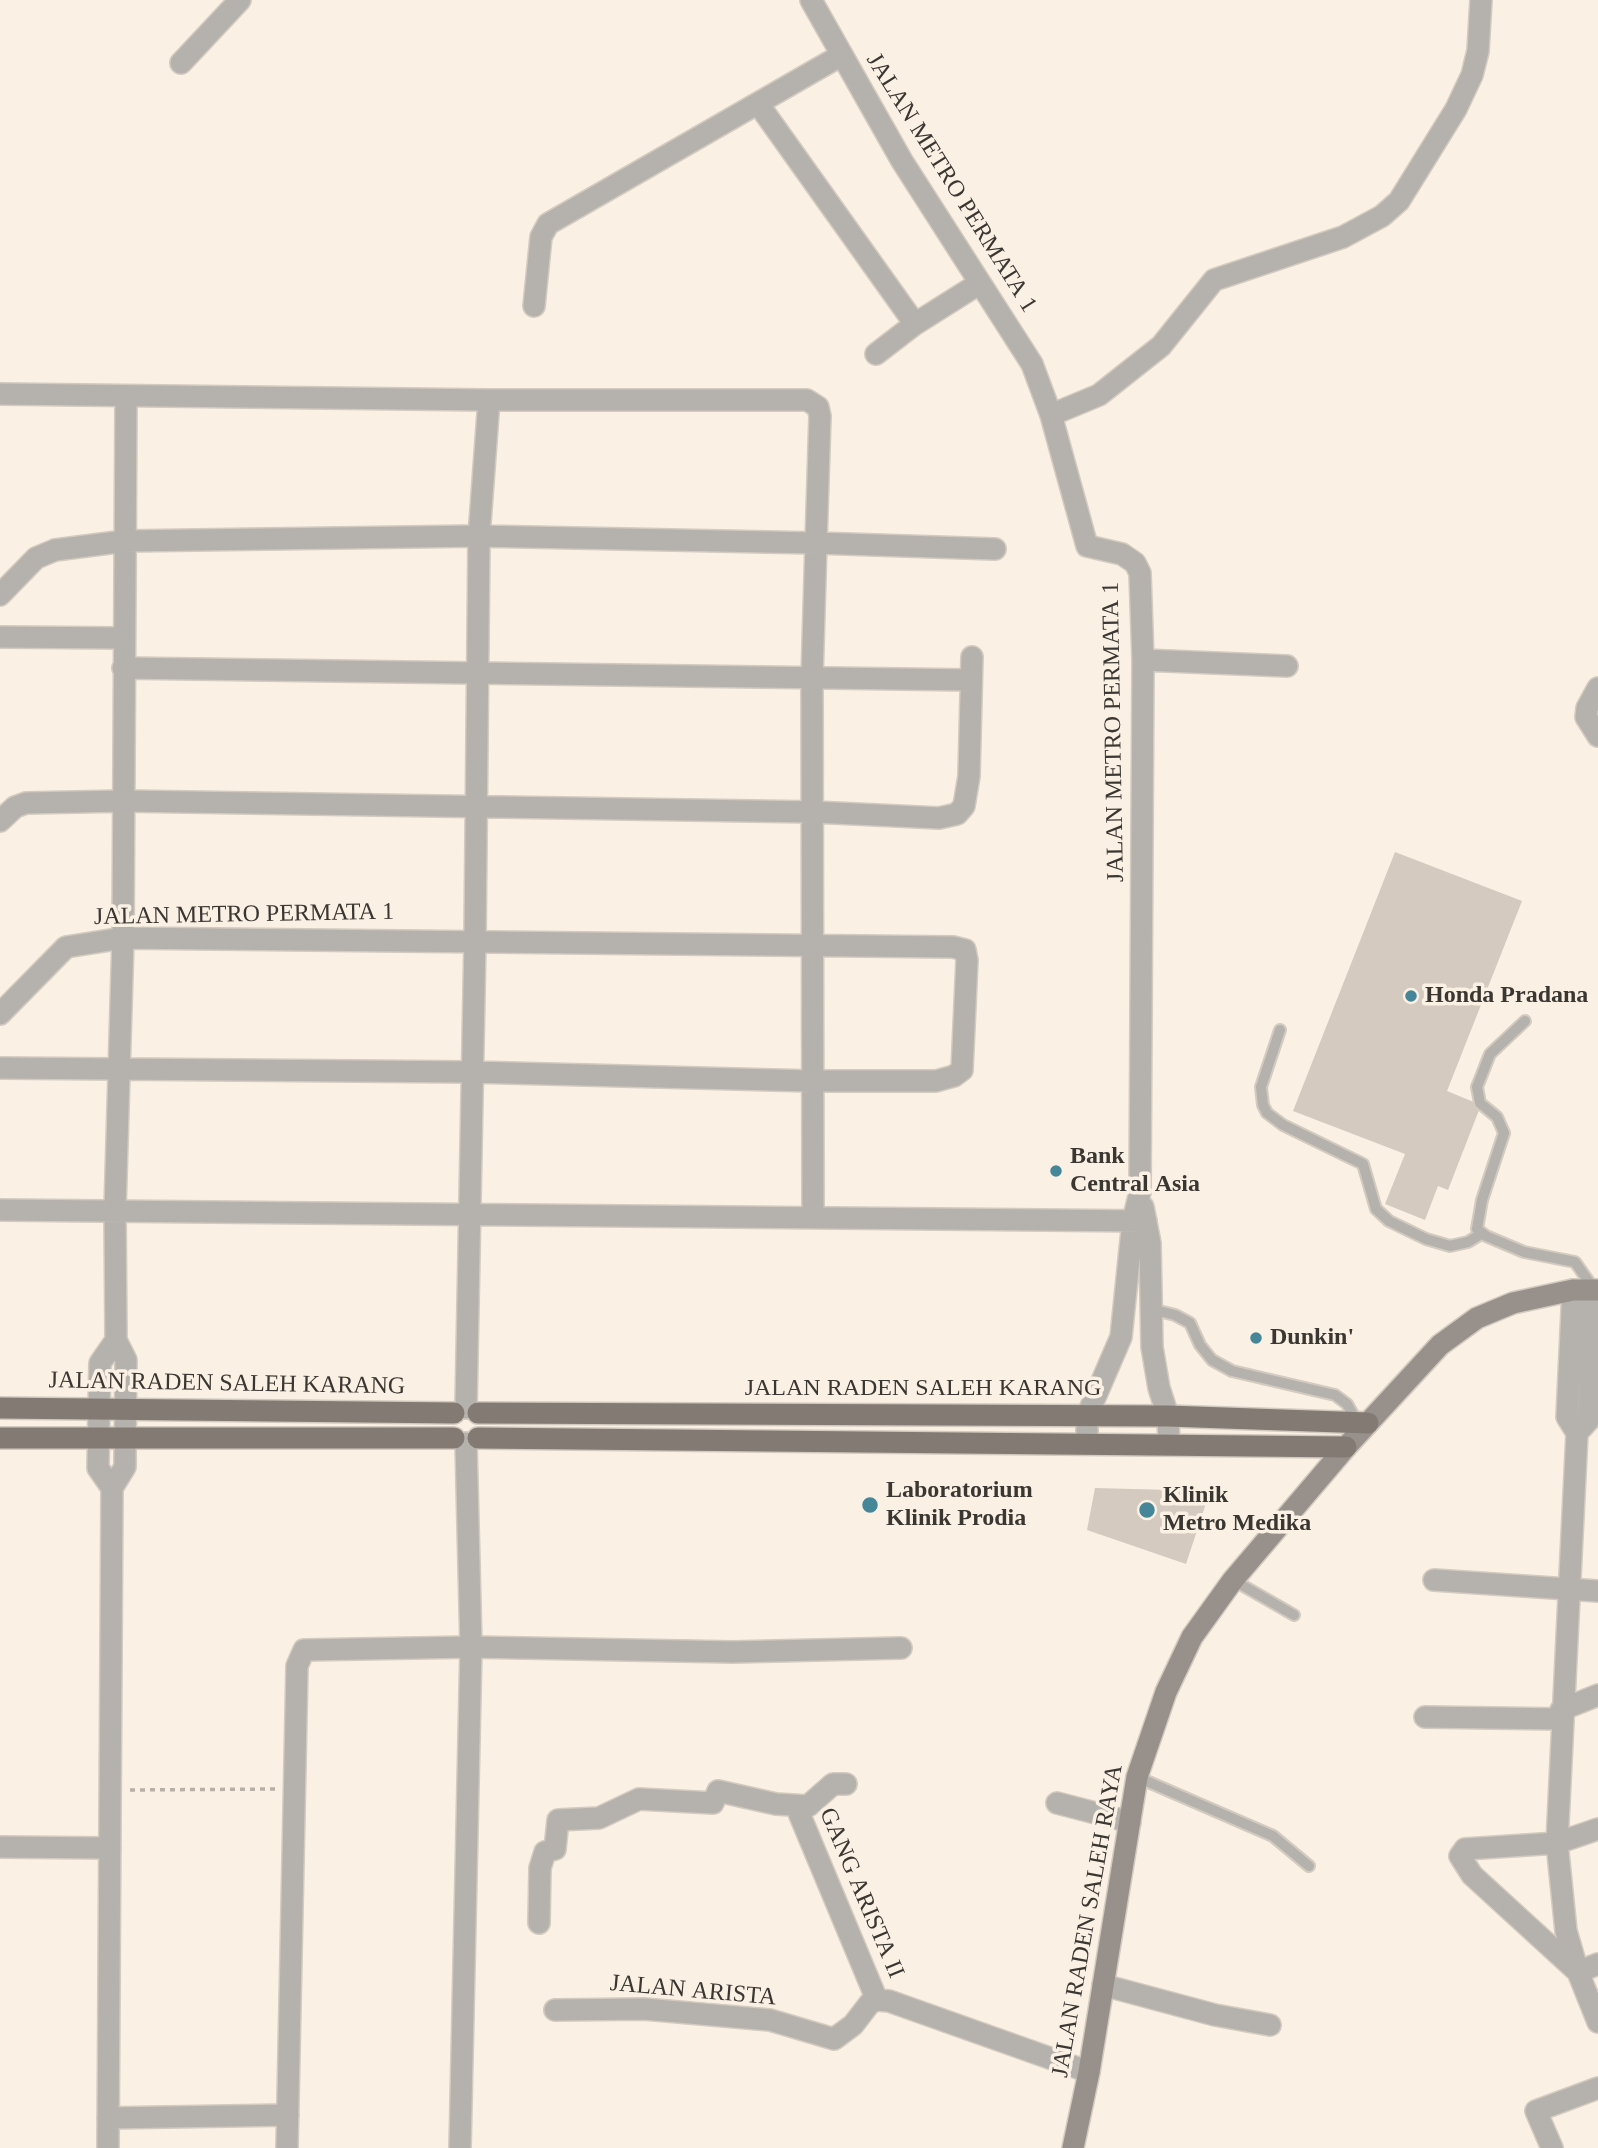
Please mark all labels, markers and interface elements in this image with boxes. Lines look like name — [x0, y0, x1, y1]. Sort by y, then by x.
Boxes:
street label: JALAN METRO PERMATA 1 — [859, 48, 1043, 318]
street label: JALAN METRO PERMATA 1 — [1097, 582, 1131, 882]
street label: JALAN METRO PERMATA 1 — [94, 898, 394, 932]
place label: Honda Pradana — [1425, 982, 1588, 1010]
marker: Honda Pradana — [1403, 988, 1419, 1004]
place label: Bank Central Asia — [1070, 1143, 1200, 1199]
marker: Bank Central Asia — [1048, 1163, 1064, 1179]
place label: Dunkin' — [1270, 1324, 1354, 1352]
marker: Dunkin' — [1248, 1330, 1264, 1346]
street label: JALAN RADEN SALEH KARANG — [48, 1366, 406, 1402]
street label: JALAN RADEN SALEH KARANG — [745, 1375, 1101, 1403]
place label: Laboratorium Klinik Prodia — [886, 1477, 1033, 1533]
place label: Klinik Metro Medika — [1163, 1482, 1311, 1538]
marker: Laboratorium Klinik Prodia — [860, 1495, 880, 1515]
marker: Klinik Metro Medika — [1137, 1500, 1157, 1520]
street label: JALAN RADEN SALEH RAYA — [1046, 1762, 1130, 2080]
street label: GANG ARISTA II — [812, 1804, 910, 1982]
street label: JALAN ARISTA — [609, 1969, 777, 2013]

